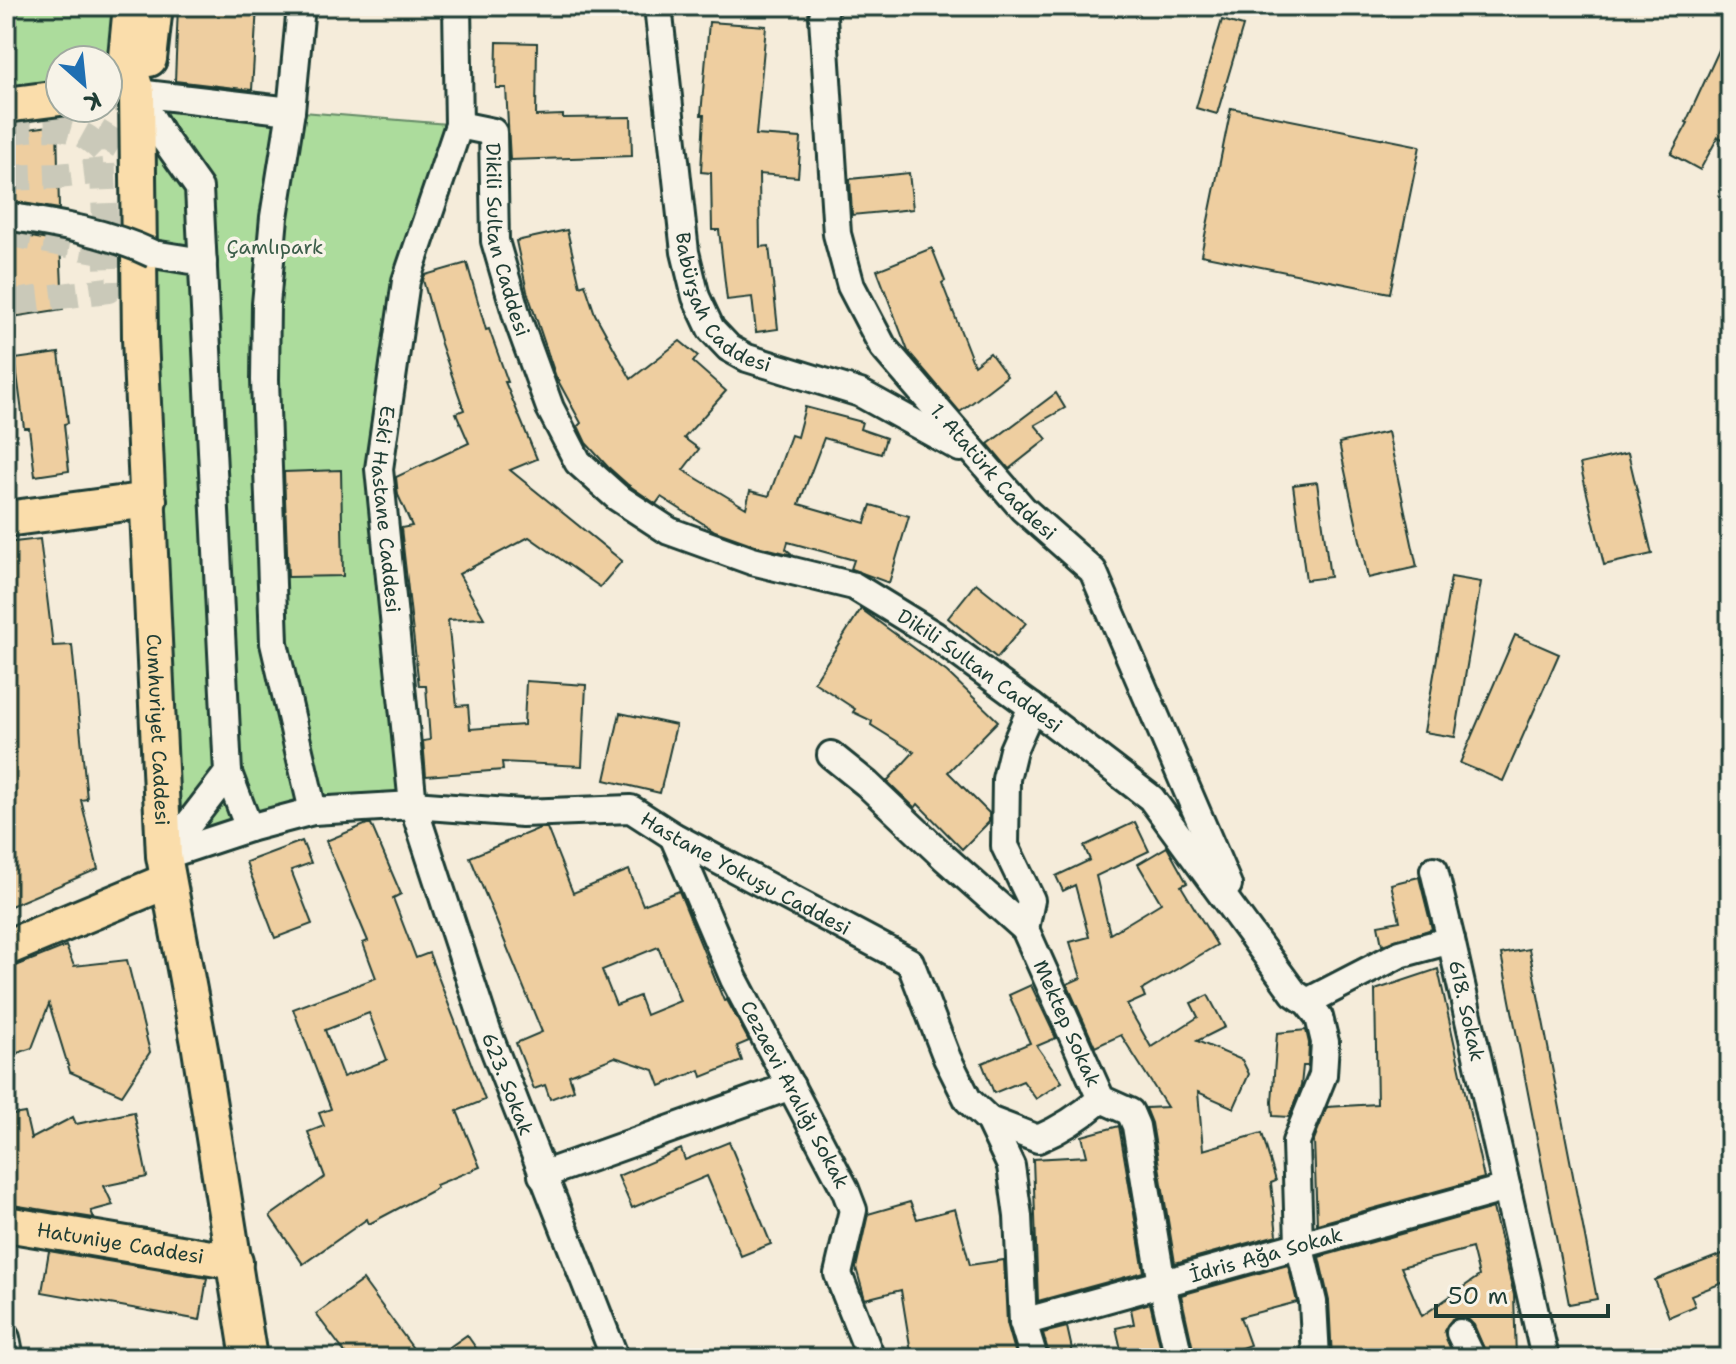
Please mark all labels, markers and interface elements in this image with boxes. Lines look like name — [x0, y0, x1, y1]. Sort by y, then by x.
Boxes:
north arrow — [44, 44, 124, 124]
text: K — [80, 85, 106, 118]
street label: Dikili Sultan Caddesi — [480, 142, 536, 340]
street label: Babürşah Caddesi — [670, 231, 774, 378]
park label: Çamlıpark — [227, 234, 323, 260]
street label: 1. Atatürk Caddesi — [924, 398, 1062, 546]
street label: Eski Hastane Caddesi — [366, 404, 406, 614]
street label: Dikili Sultan Caddesi — [893, 603, 1068, 738]
street label: Cumhuriyet Caddesi — [141, 633, 176, 826]
street label: Hastane Yokuşu Caddesi — [636, 806, 855, 941]
street label: Mektep Sokak — [1027, 956, 1107, 1091]
street label: 618. Sokak — [1443, 958, 1491, 1064]
street label: Cezaevi Aralığı Sokak — [735, 996, 855, 1193]
street label: 623. Sokak — [476, 1029, 540, 1139]
street label: Hatuniye Caddesi — [35, 1216, 206, 1270]
street label: İdris Ağa Sokak — [1187, 1221, 1345, 1288]
scale bar — [1436, 1268, 1608, 1318]
text: 50 m — [1448, 1280, 1508, 1312]

